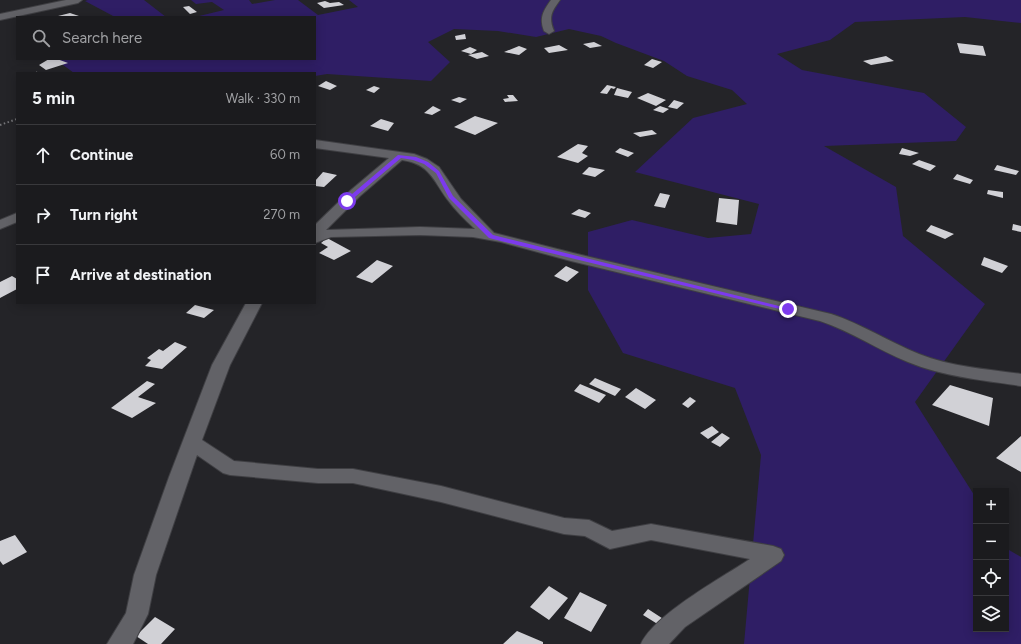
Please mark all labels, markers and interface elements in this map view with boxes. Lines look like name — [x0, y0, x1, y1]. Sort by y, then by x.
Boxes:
search box — [16, 16, 316, 60]
icon: search — [30, 27, 52, 49]
text: Search here — [62, 29, 142, 47]
text: 5 min — [32, 88, 75, 108]
text: Walk · 330 m — [226, 91, 300, 106]
icon: ahead — [32, 144, 54, 166]
text: Continue — [70, 146, 133, 164]
text: 60 m — [270, 147, 300, 162]
route start — [338, 192, 356, 210]
icon: right — [32, 204, 54, 226]
text: Turn right — [70, 206, 138, 224]
text: 270 m — [263, 207, 300, 222]
icon: arrive — [32, 264, 54, 286]
text: Arrive at destination — [70, 266, 211, 284]
route end — [779, 300, 797, 318]
map controls — [973, 488, 1009, 632]
button: + — [973, 488, 1009, 524]
button: − — [973, 524, 1009, 560]
button: locate — [973, 560, 1009, 596]
button: layers — [973, 596, 1009, 632]

